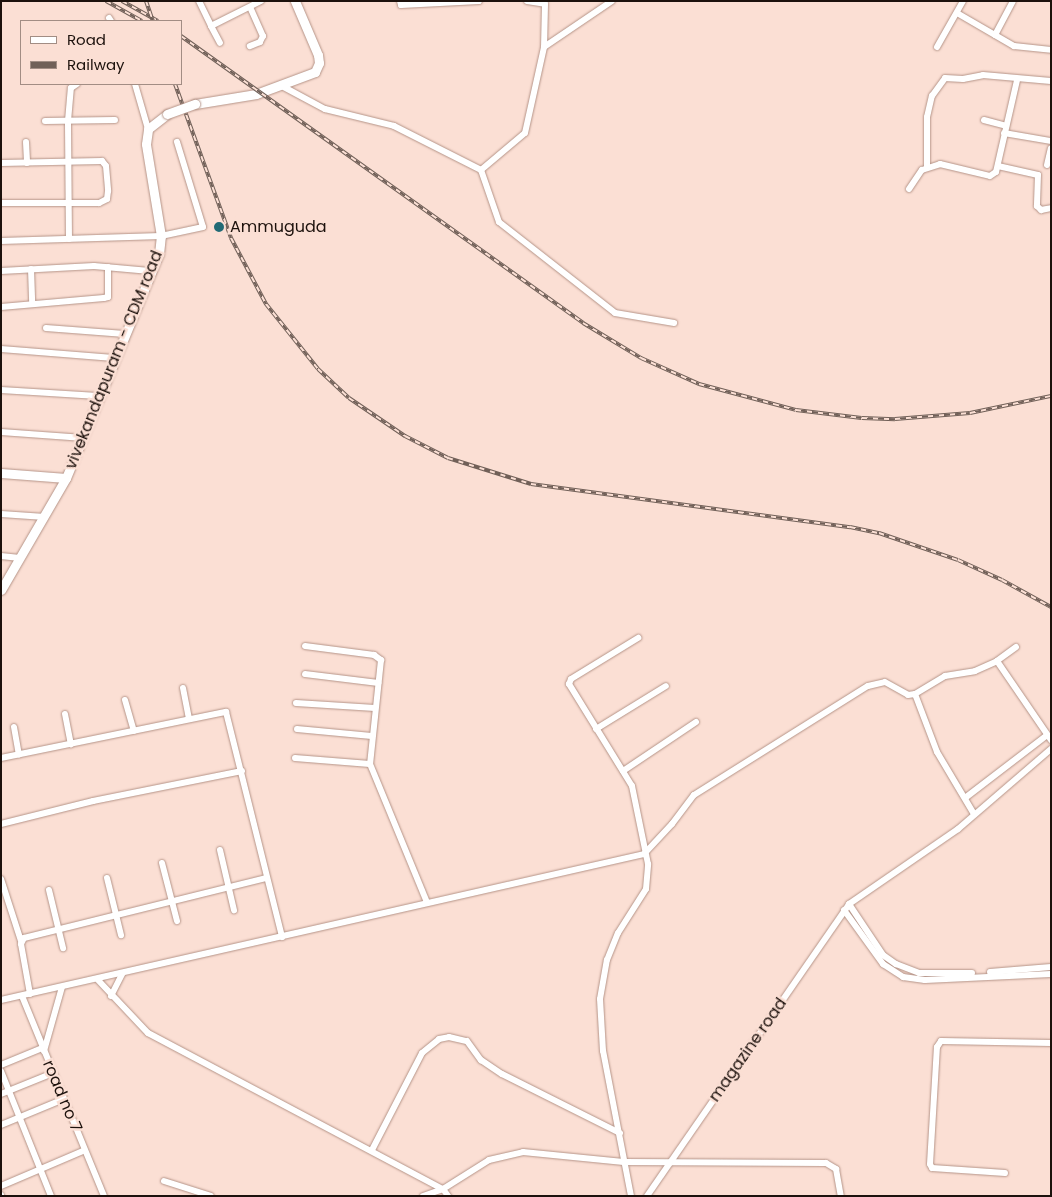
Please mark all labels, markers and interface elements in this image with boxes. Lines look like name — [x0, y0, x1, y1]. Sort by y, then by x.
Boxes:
legend — [20, 20, 182, 85]
text: Road — [67, 29, 106, 50]
text: Railway — [67, 54, 125, 75]
place label: Ammuguda — [230, 217, 327, 237]
marker: Ammuguda — [212, 220, 226, 234]
street label: vivekandapuram - CDM road — [61, 248, 167, 472]
street label: magazine road — [705, 994, 791, 1106]
street label: road no 7 — [38, 1057, 86, 1135]

